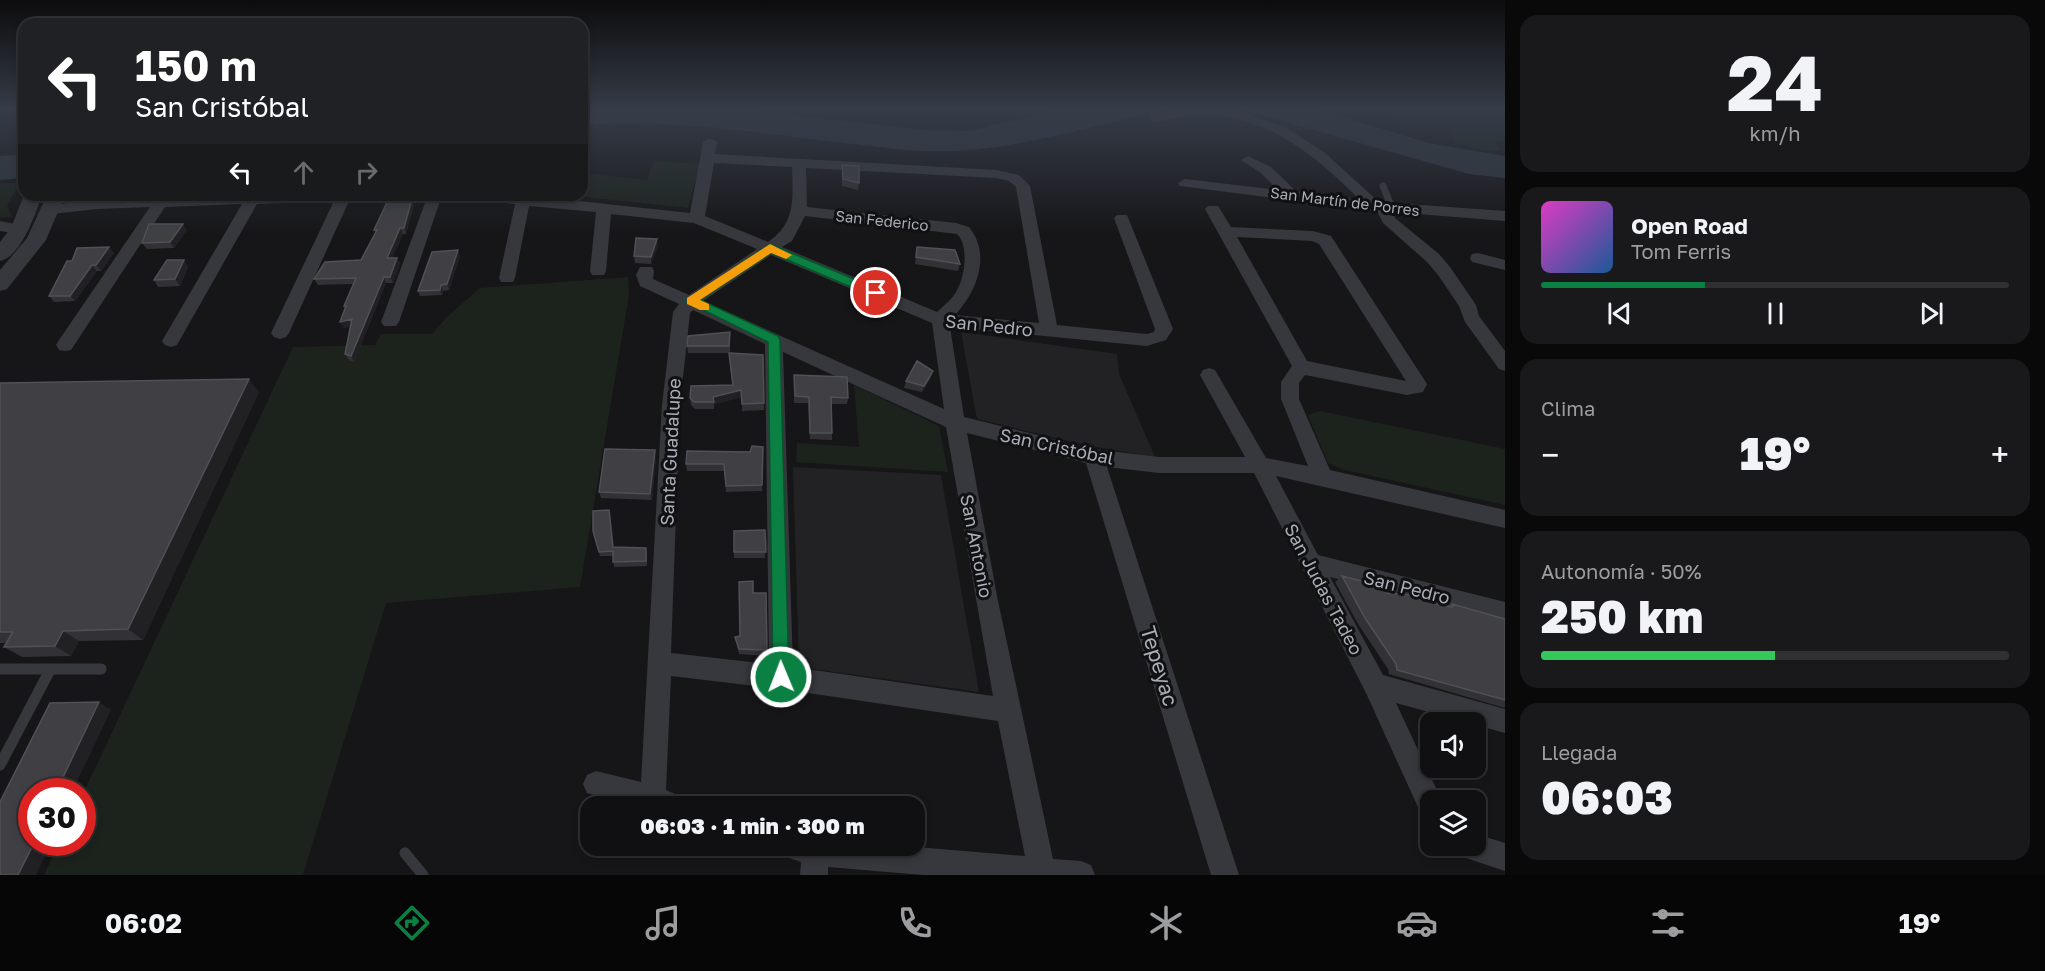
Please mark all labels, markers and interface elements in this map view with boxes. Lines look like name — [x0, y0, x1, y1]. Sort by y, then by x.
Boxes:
text: 24 — [1727, 35, 1823, 128]
text: 150 m — [135, 40, 257, 90]
icon: left — [36, 42, 114, 120]
text: San Cristóbal — [135, 91, 309, 123]
text: km/h — [1750, 121, 1800, 145]
icon: left — [224, 156, 257, 189]
icon: ahead — [287, 156, 320, 189]
icon: right — [350, 156, 383, 189]
street label: San Martín de Porres — [1269, 183, 1421, 219]
street label: San Federico — [835, 206, 929, 234]
text: Open Road — [1631, 212, 1748, 239]
text: Tom Ferris — [1631, 239, 1731, 263]
pin — [850, 267, 901, 318]
icon: arrive — [859, 276, 892, 309]
icon: previous — [1603, 297, 1636, 330]
icon: pause — [1759, 297, 1792, 330]
icon: next — [1915, 297, 1948, 330]
street label: San Pedro — [944, 309, 1034, 341]
street label: Santa Guadalupe — [655, 378, 685, 526]
text: Clima — [1541, 396, 1595, 420]
street label: San Cristóbal — [998, 423, 1116, 469]
text: 19° — [1740, 426, 1810, 480]
text: − — [1541, 435, 1559, 474]
text: + — [1991, 435, 2009, 474]
street label: San Antonio — [956, 492, 998, 600]
street label: San Judas Tadeo — [1280, 520, 1368, 658]
text: Autonomía · 50% — [1541, 559, 1702, 583]
street label: San Pedro — [1362, 566, 1452, 608]
text: 250 km — [1541, 589, 1703, 643]
street label: Tepeyac — [1136, 623, 1184, 709]
position arrow — [749, 645, 813, 709]
map controls — [1420, 712, 1486, 856]
button: sound — [1420, 712, 1486, 778]
text: Llegada — [1541, 740, 1617, 764]
text: 06:03 — [1541, 770, 1673, 824]
speed limit sign: 30 — [18, 778, 96, 856]
button: layers — [1420, 790, 1486, 856]
text: 06:03 · 1 min · 300 m — [640, 812, 865, 839]
icon: directions — [391, 902, 433, 944]
icon: music — [642, 902, 684, 944]
icon: phone — [894, 902, 936, 944]
icon: climate — [1145, 902, 1187, 944]
icon: car — [1396, 902, 1438, 944]
icon: filters — [1647, 902, 1689, 944]
text: 06:02 — [105, 907, 182, 939]
text: 19° — [1899, 907, 1940, 939]

